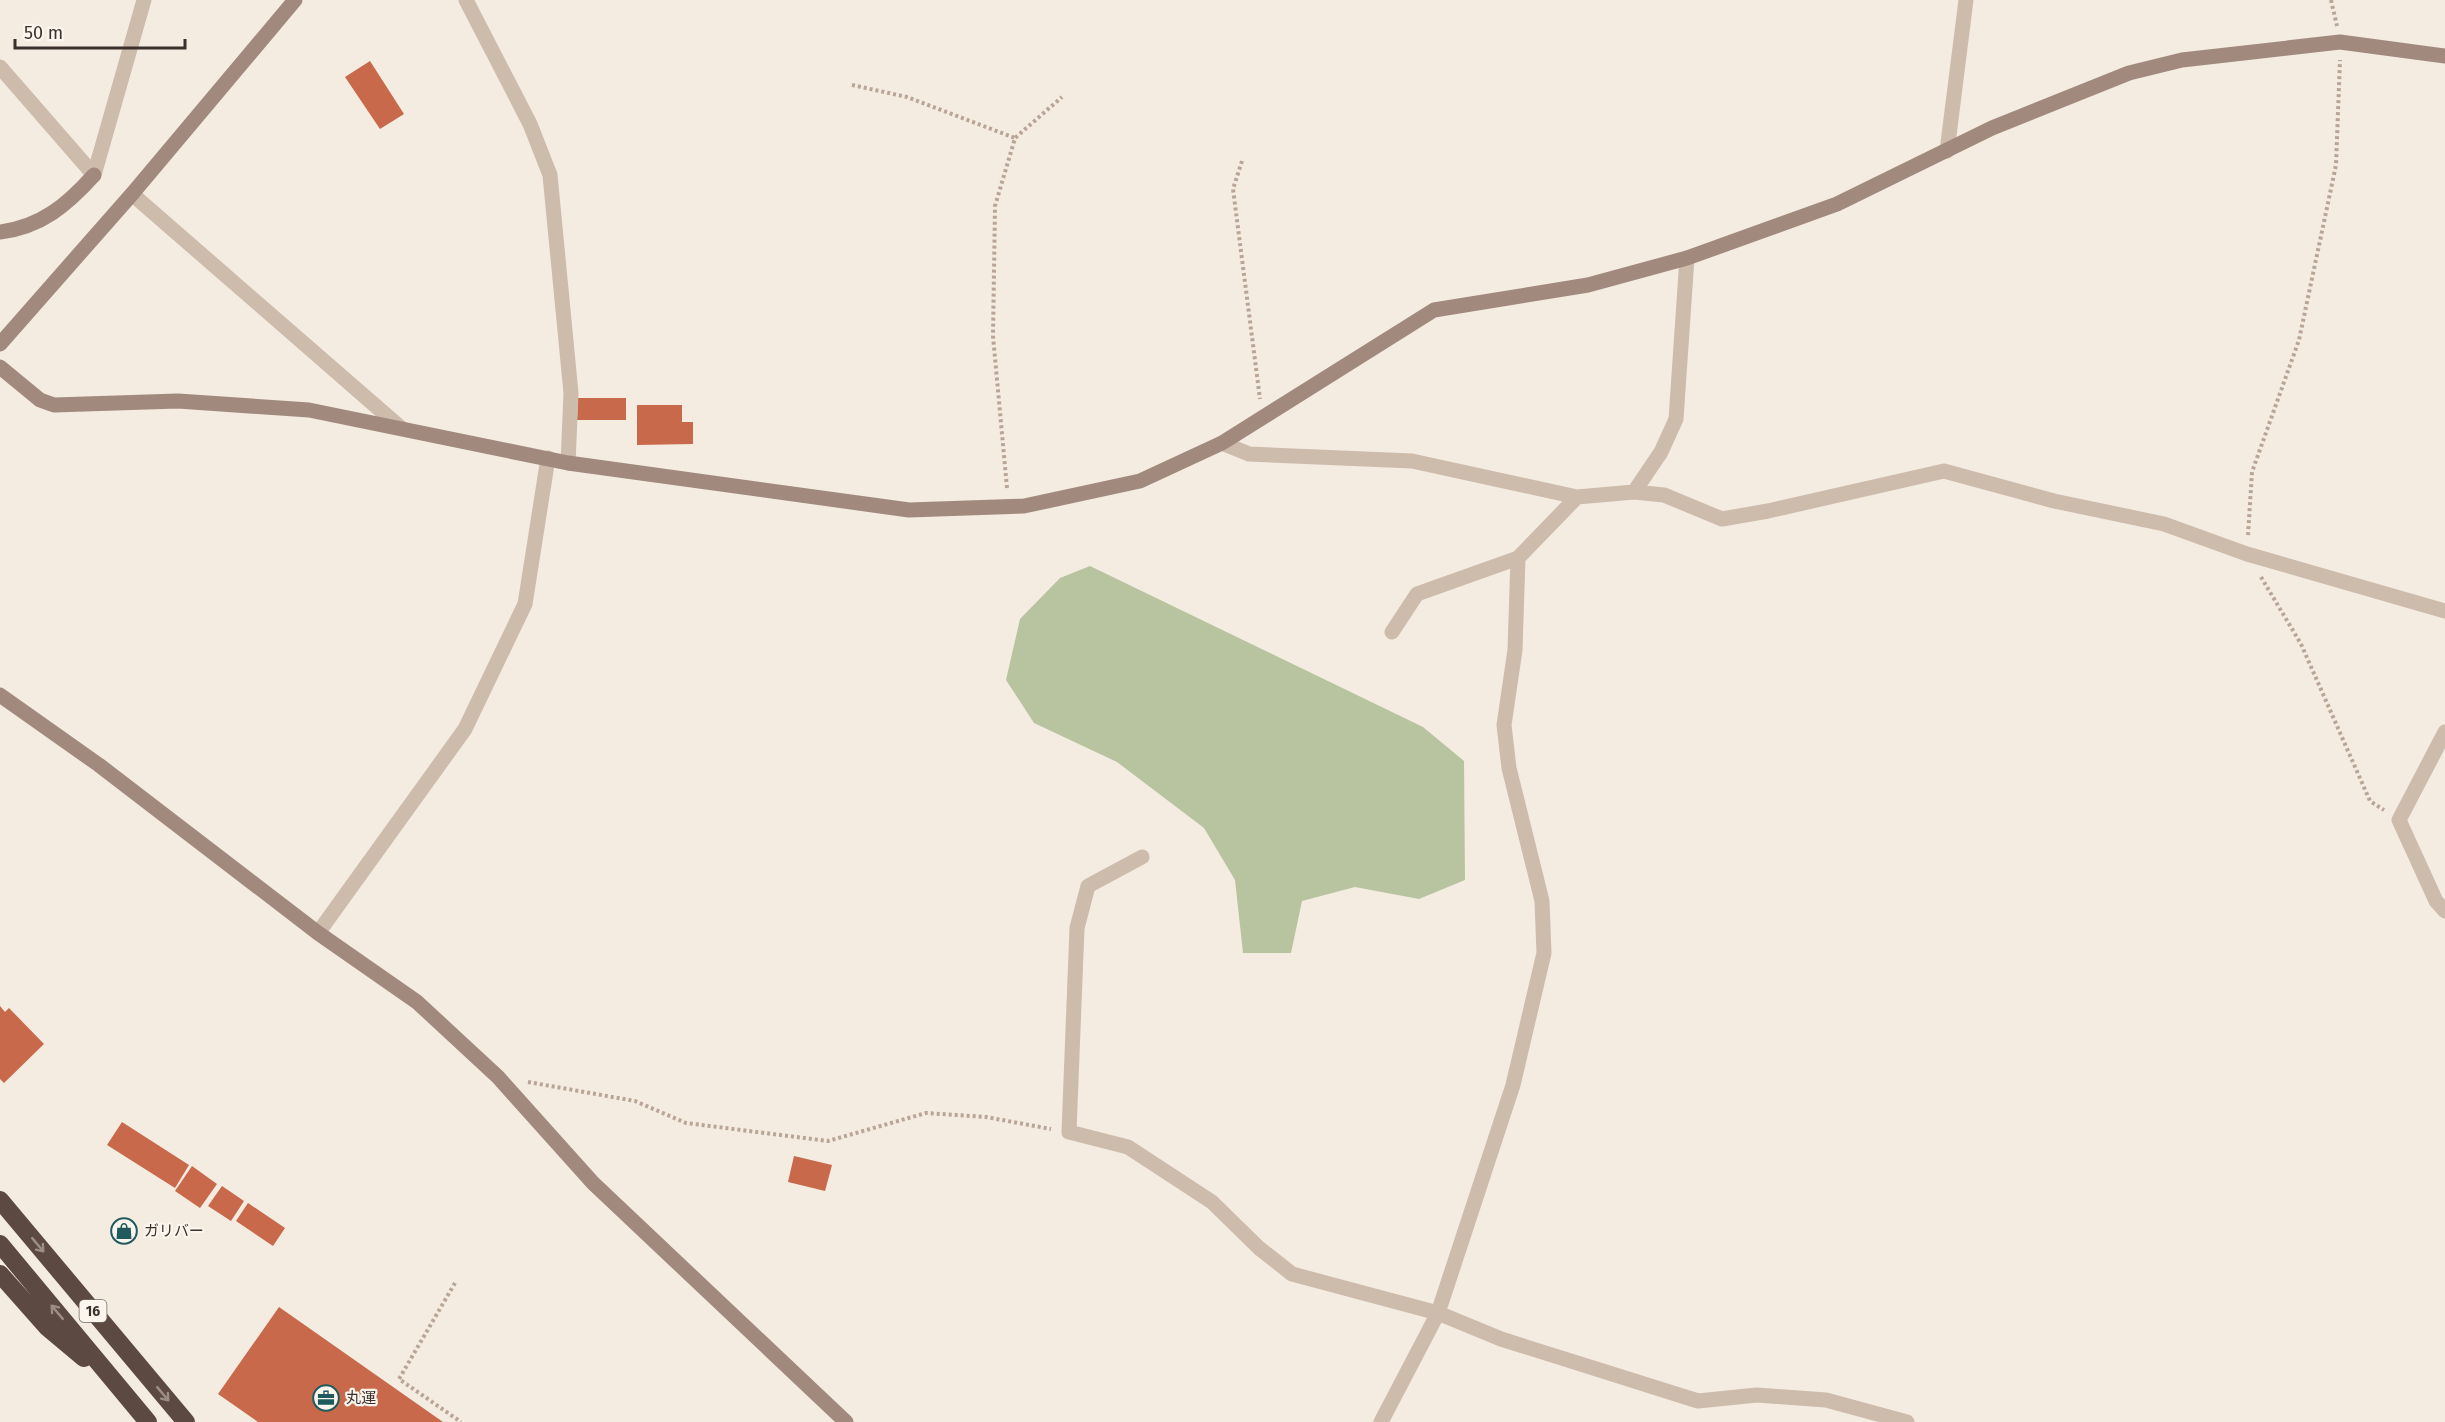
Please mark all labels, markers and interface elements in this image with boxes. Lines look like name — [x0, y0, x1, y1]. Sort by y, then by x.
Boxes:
scale bar — [15, 12, 184, 50]
text: 50 m — [24, 22, 63, 44]
shop icon: ガリバー — [109, 1216, 139, 1246]
place label: ガリバー — [144, 1222, 204, 1240]
one-way arrow — [31, 1237, 44, 1253]
road number: 16 — [80, 1300, 106, 1322]
one-way arrow — [50, 1305, 64, 1320]
office icon: 丸運 — [311, 1383, 341, 1413]
one-way arrow — [156, 1386, 169, 1402]
place label: 丸運 — [346, 1389, 376, 1407]

